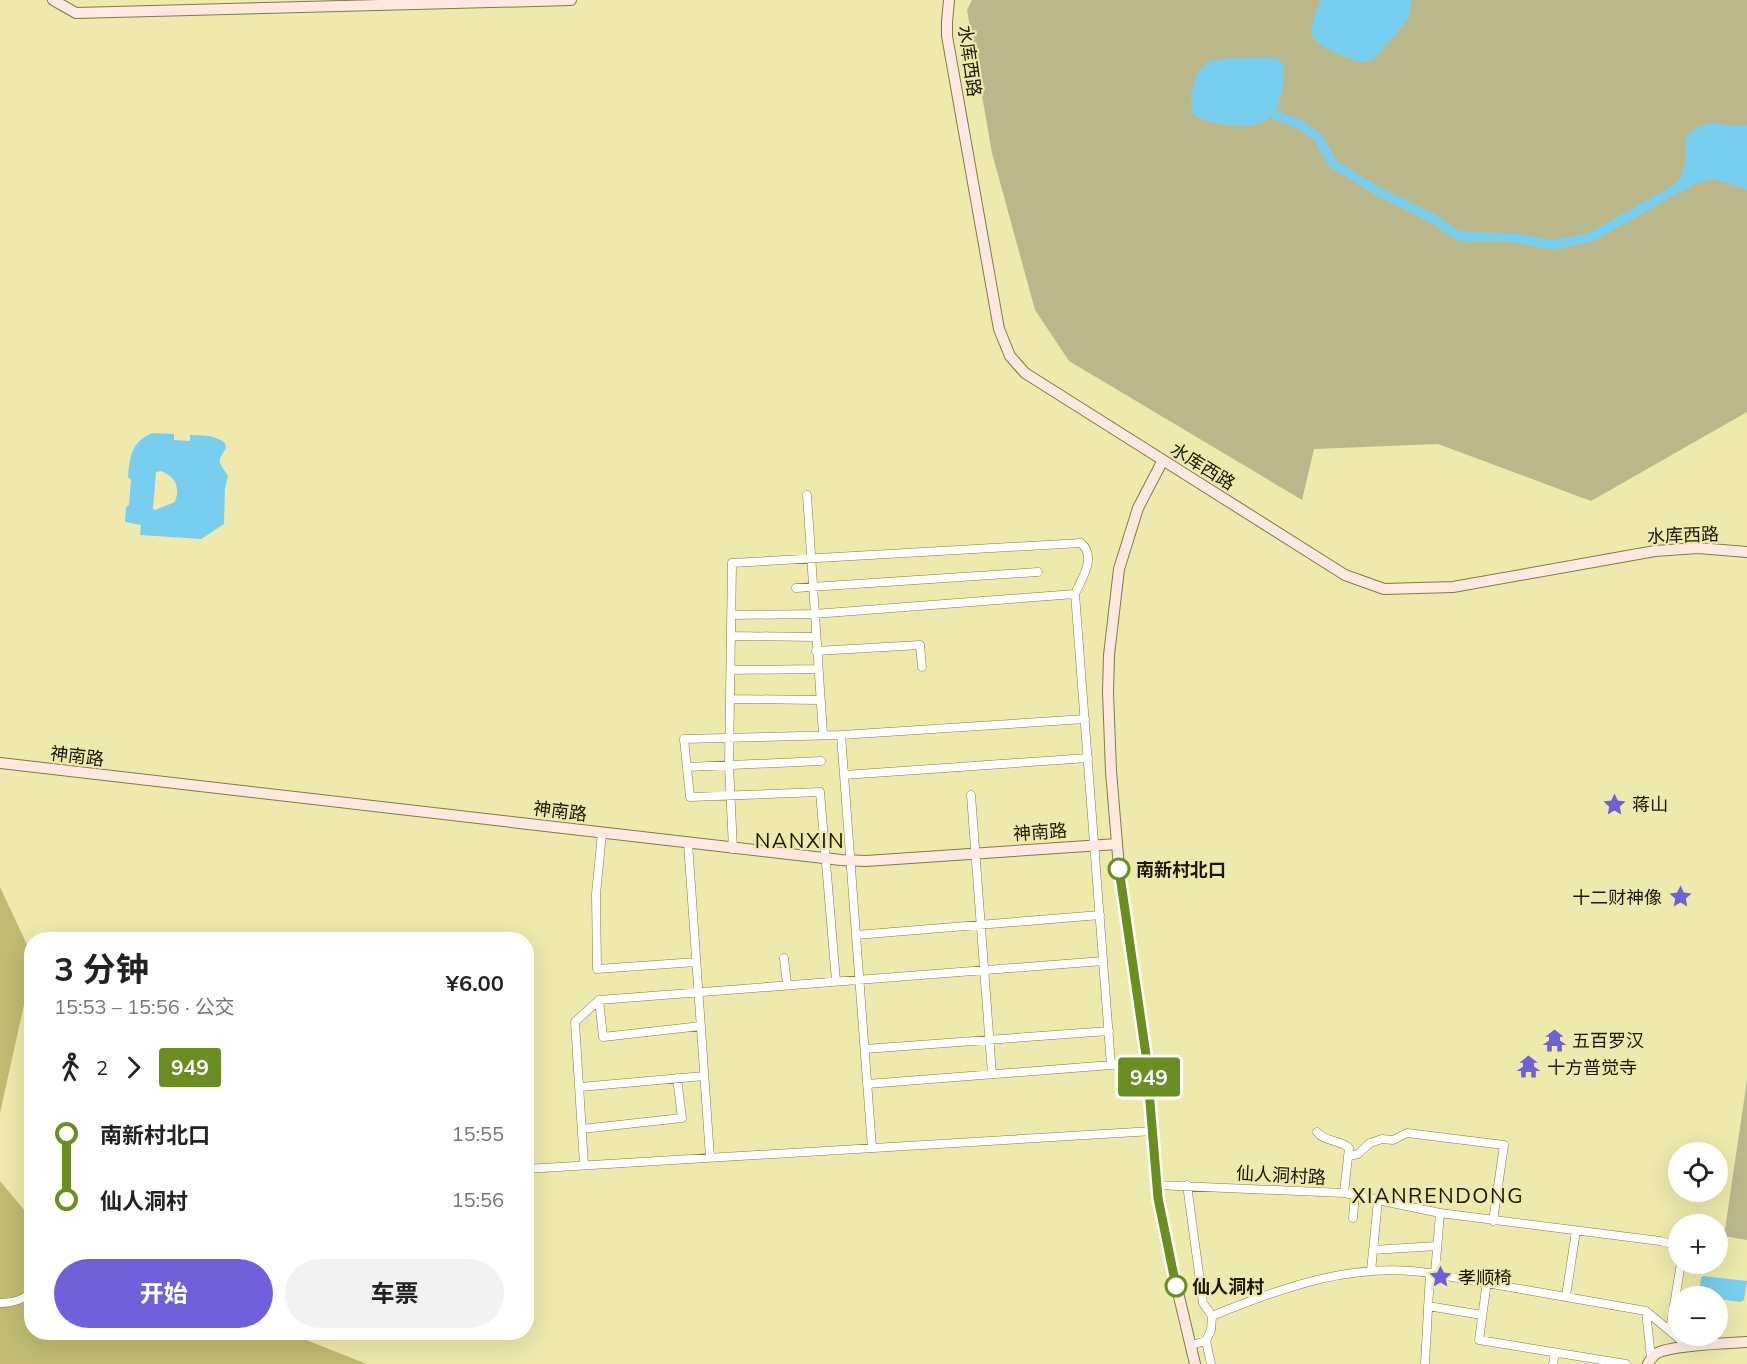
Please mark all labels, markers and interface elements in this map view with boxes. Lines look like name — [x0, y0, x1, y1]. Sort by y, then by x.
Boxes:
street label: 水库西路 — [954, 24, 986, 98]
street label: 水库西路 — [1166, 437, 1240, 495]
street label: 水库西路 — [1647, 522, 1719, 548]
street label: 神南路 — [49, 741, 105, 771]
place icon: 蒋山 — [1601, 791, 1627, 817]
place label: 蒋山 — [1632, 793, 1668, 816]
street label: 神南路 — [532, 796, 588, 826]
street label: 神南路 — [1012, 819, 1068, 845]
district label: NANXIN — [755, 827, 845, 853]
marker: 南新村北口 — [1108, 858, 1130, 880]
place label: 南新村北口 — [1136, 858, 1226, 881]
place icon: 十二财神像 — [1667, 884, 1693, 910]
place label: 十二财神像 — [1572, 886, 1662, 909]
text: 3 分钟 — [54, 948, 149, 989]
text: ¥6.00 — [446, 969, 504, 997]
text: 15:53 – 15:56 · 公交 — [54, 994, 235, 1019]
temple icon: 五百罗汉 — [1541, 1027, 1567, 1053]
place label: 五百罗汉 — [1572, 1029, 1644, 1052]
icon: walk — [54, 1051, 87, 1084]
icon: forward — [117, 1051, 150, 1084]
text: 949 — [171, 1054, 209, 1080]
temple icon: 十方普觉寺 — [1516, 1054, 1542, 1080]
text: 2 — [96, 1055, 108, 1080]
place label: 十方普觉寺 — [1547, 1056, 1637, 1079]
line badge: 949 — [1114, 1058, 1184, 1096]
text: 949 — [1130, 1064, 1168, 1090]
text: 南新村北口 — [100, 1121, 210, 1149]
text: 15:55 — [451, 1121, 504, 1146]
map controls — [1668, 1142, 1728, 1346]
button: locate — [1668, 1142, 1728, 1202]
street label: 仙人洞村路 — [1235, 1161, 1327, 1189]
district label: XIANRENDONG — [1352, 1182, 1524, 1208]
text: 仙人洞村 — [100, 1187, 188, 1215]
text: 15:56 — [451, 1187, 504, 1212]
button: + — [1668, 1214, 1728, 1274]
button: 开始 — [54, 1259, 273, 1328]
button: 车票 — [285, 1259, 504, 1328]
place icon: 孝顺椅 — [1427, 1264, 1453, 1290]
place label: 孝顺椅 — [1458, 1266, 1512, 1289]
marker: 仙人洞村 — [1165, 1275, 1187, 1297]
place label: 仙人洞村 — [1192, 1275, 1264, 1298]
button: − — [1668, 1286, 1728, 1346]

